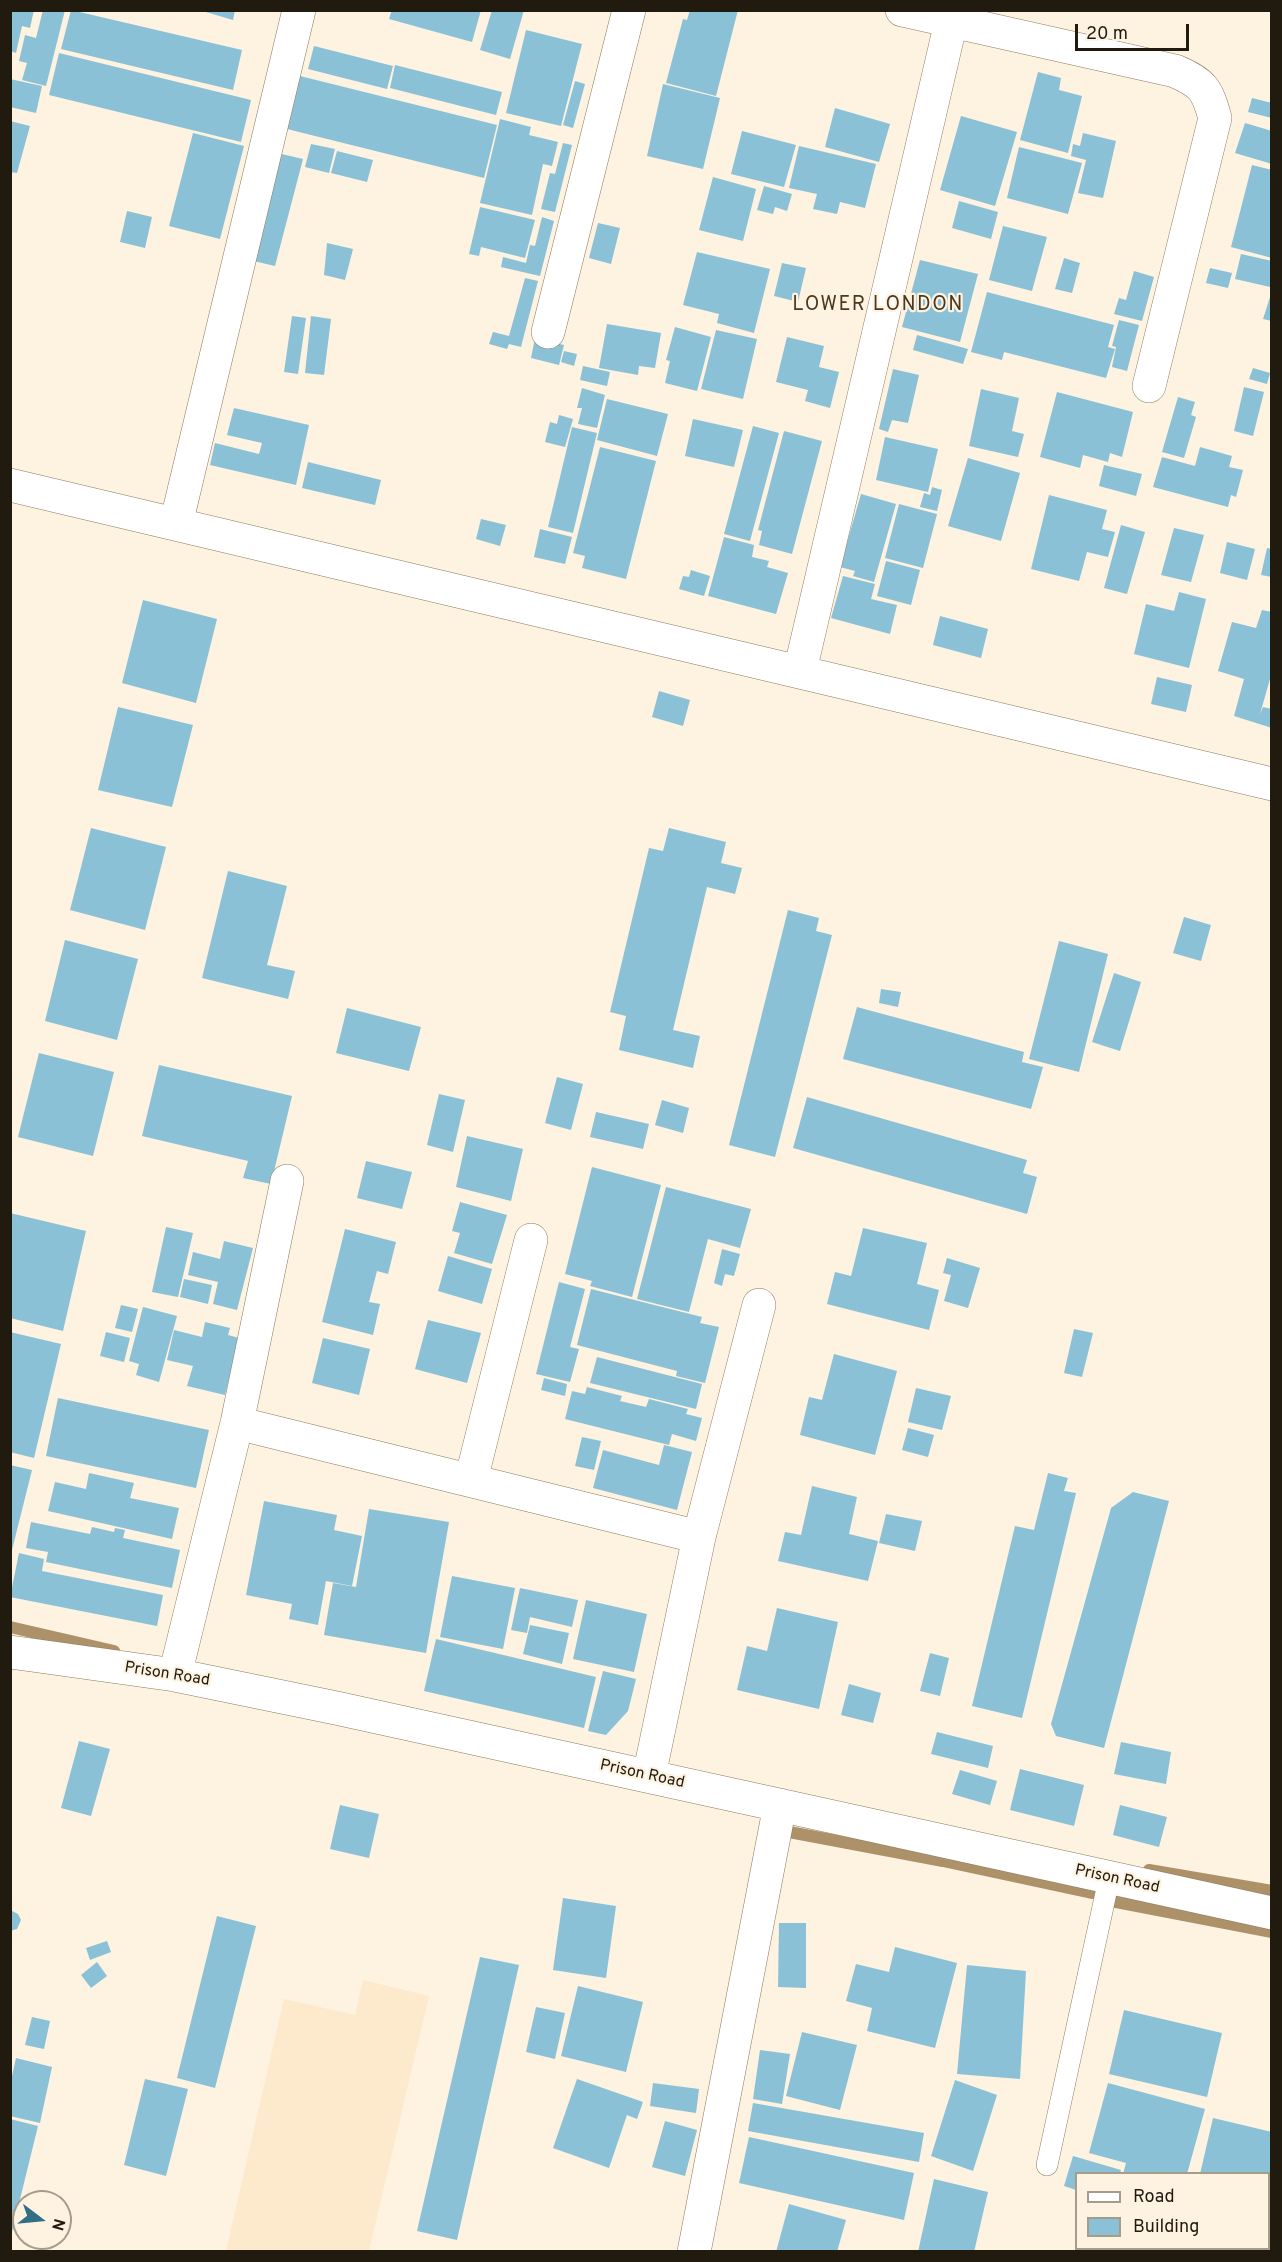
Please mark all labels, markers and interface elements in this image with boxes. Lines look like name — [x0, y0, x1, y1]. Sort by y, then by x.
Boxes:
scale bar — [1078, 12, 1192, 50]
text: 20 m — [1086, 23, 1128, 46]
district label: LOWER LONDON — [792, 294, 964, 318]
street label: Prison Road — [123, 1659, 211, 1691]
street label: Prison Road — [598, 1757, 686, 1793]
street label: Prison Road — [1073, 1862, 1161, 1898]
legend — [1075, 2172, 1270, 2250]
text: Road — [1133, 2186, 1175, 2209]
north arrow — [12, 2190, 72, 2250]
text: N — [46, 2216, 69, 2233]
text: Building — [1133, 2216, 1199, 2239]

